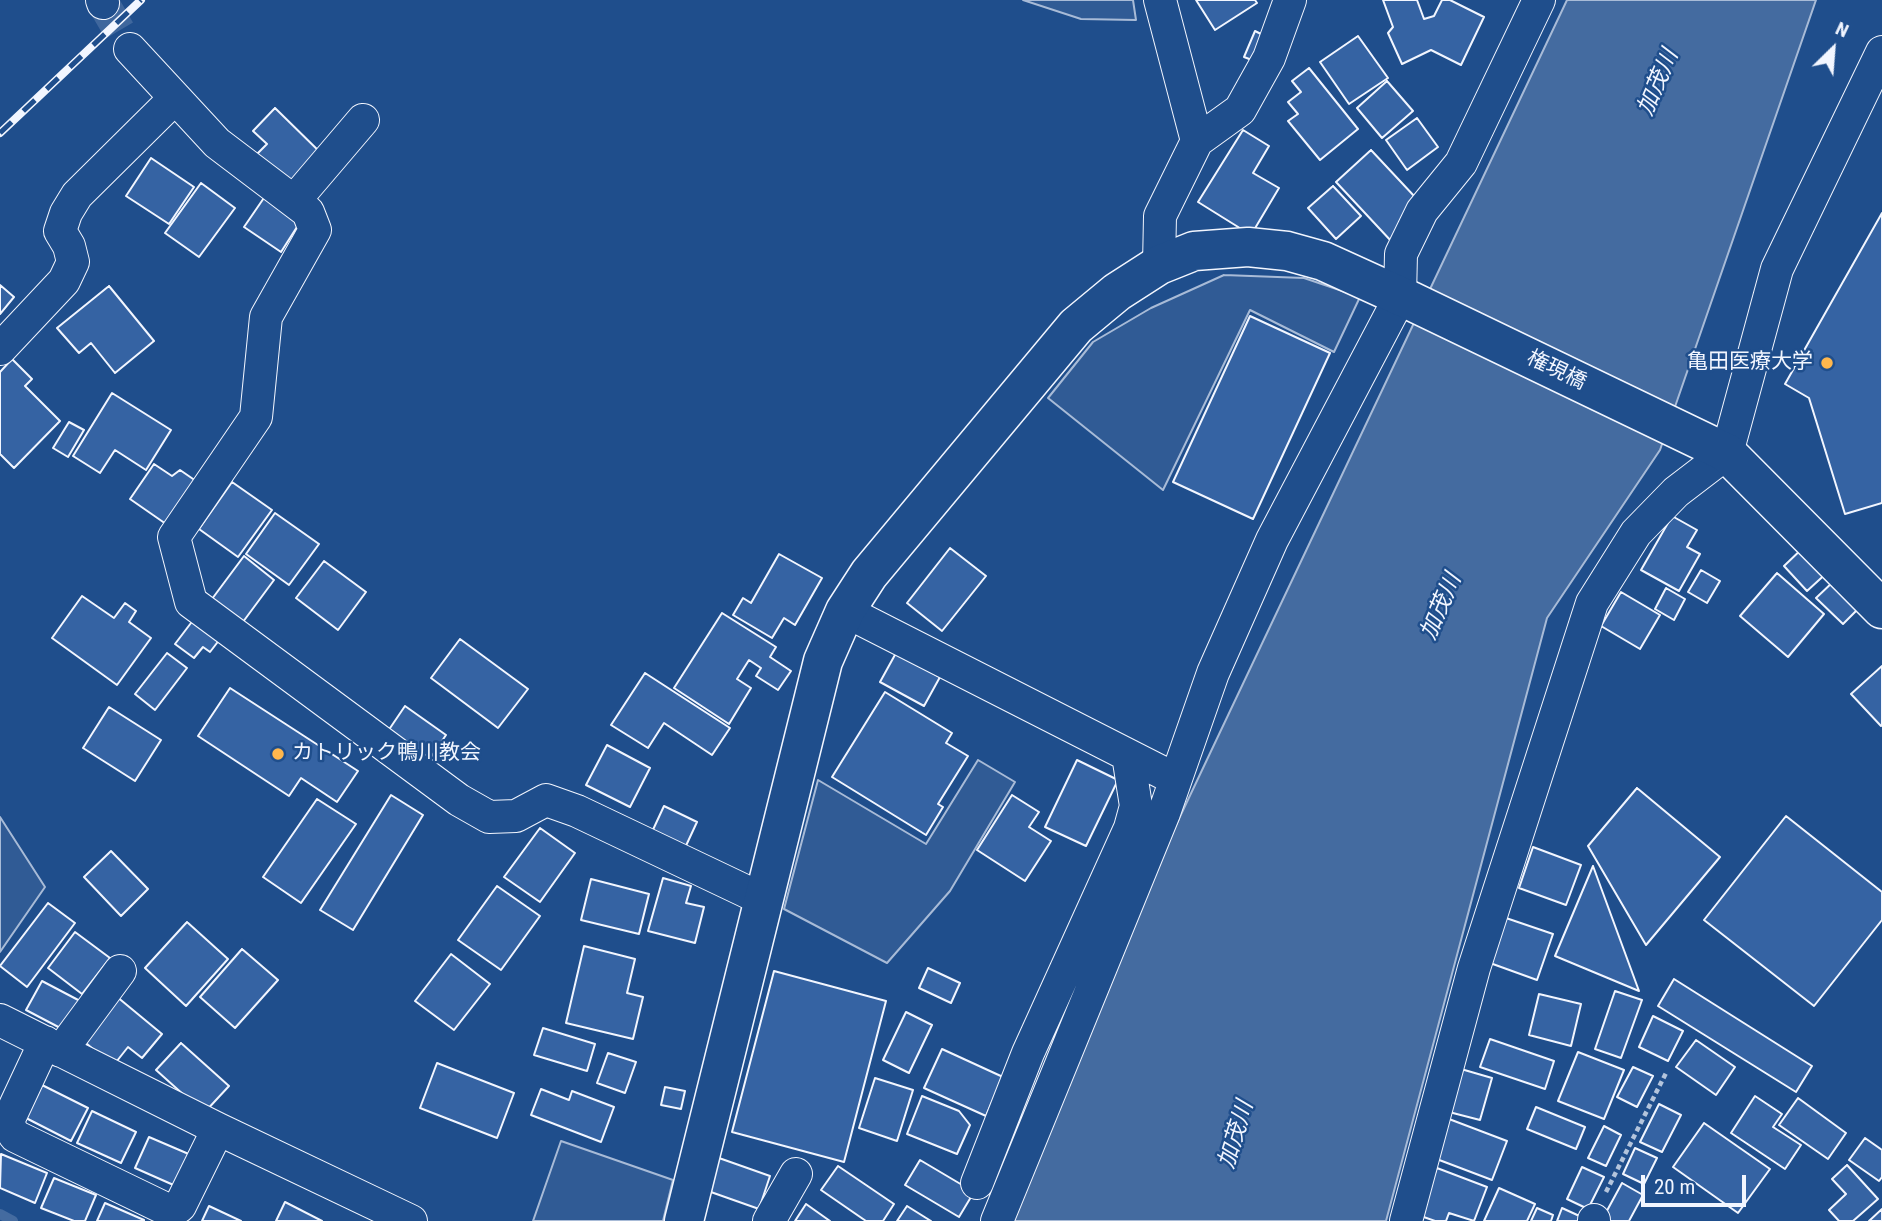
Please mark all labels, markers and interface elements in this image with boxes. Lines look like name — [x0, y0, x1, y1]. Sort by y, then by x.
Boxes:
north arrow — [1798, 14, 1868, 84]
text: N — [1832, 17, 1852, 42]
water label: 加茂川 — [1633, 46, 1685, 120]
street label: 権現橋 — [1522, 346, 1590, 396]
place label: 亀田医療大学 — [1687, 350, 1813, 376]
marker: 亀田医療大学 — [1819, 355, 1835, 371]
water label: 加茂川 — [1416, 570, 1468, 644]
place label: カトリック鴨川教会 — [292, 741, 481, 767]
marker: カトリック鴨川教会 — [270, 746, 286, 762]
water label: 加茂川 — [1214, 1098, 1260, 1172]
scale bar — [1644, 1162, 1749, 1206]
text: 20 m — [1654, 1175, 1695, 1199]

